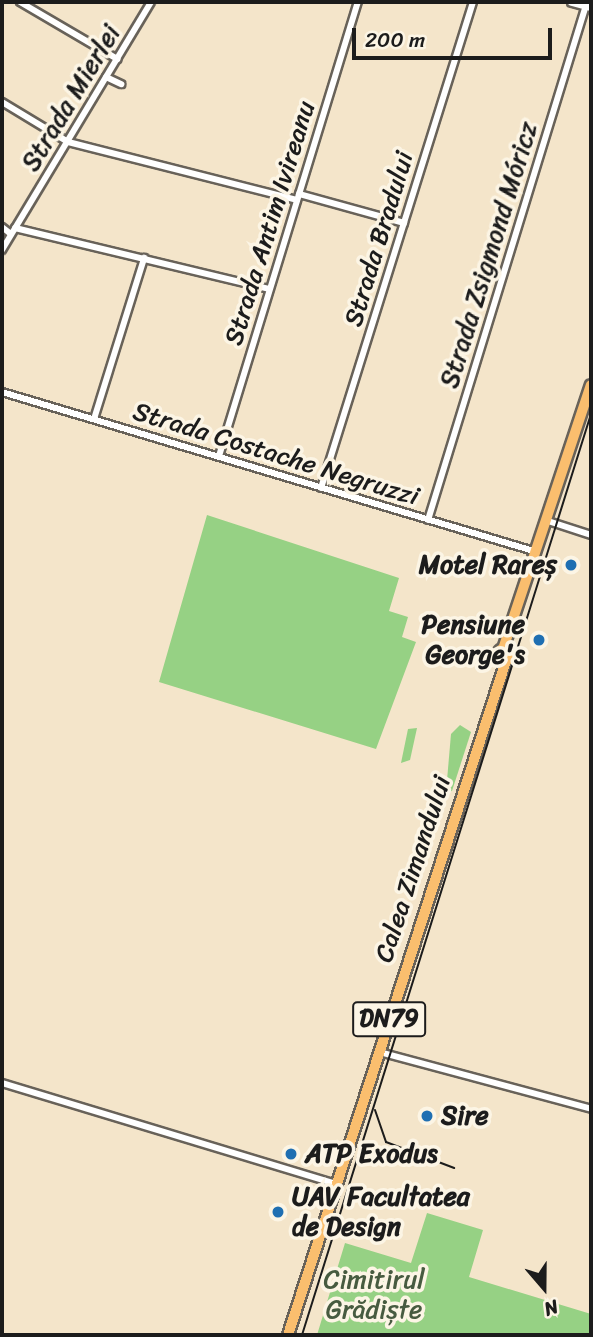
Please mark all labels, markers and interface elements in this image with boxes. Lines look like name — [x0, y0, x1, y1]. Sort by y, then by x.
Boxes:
scale bar — [355, 14, 554, 58]
street label: Strada Mierlei — [15, 19, 127, 177]
text: 200 m — [365, 21, 425, 59]
street label: Strada Antim Ivireanu — [218, 96, 322, 350]
street label: Strada Zsigmond Móricz — [434, 118, 544, 392]
street label: Strada Bradului — [338, 148, 420, 330]
street label: Strada Costache Negruzzi — [129, 396, 423, 512]
place label: Motel Rareș — [419, 549, 557, 581]
marker: Motel Rareș — [563, 557, 579, 573]
place label: Pensiune George's — [421, 609, 525, 670]
marker: Pensiune George's — [531, 632, 547, 648]
street label: Calea Zimandului — [368, 772, 458, 966]
road number: DN79 — [350, 999, 428, 1040]
place label: Sire — [441, 1100, 489, 1132]
marker: Sire — [419, 1108, 435, 1124]
place label: ATP Exodus — [305, 1138, 438, 1170]
marker: ATP Exodus — [283, 1146, 299, 1162]
place label: UAV Facultatea de Design — [292, 1181, 470, 1242]
marker: UAV Facultatea de Design — [270, 1204, 286, 1220]
north arrow — [509, 1253, 579, 1323]
park label: Cimitirul Grădiște — [323, 1264, 425, 1326]
text: N — [540, 1290, 563, 1326]

